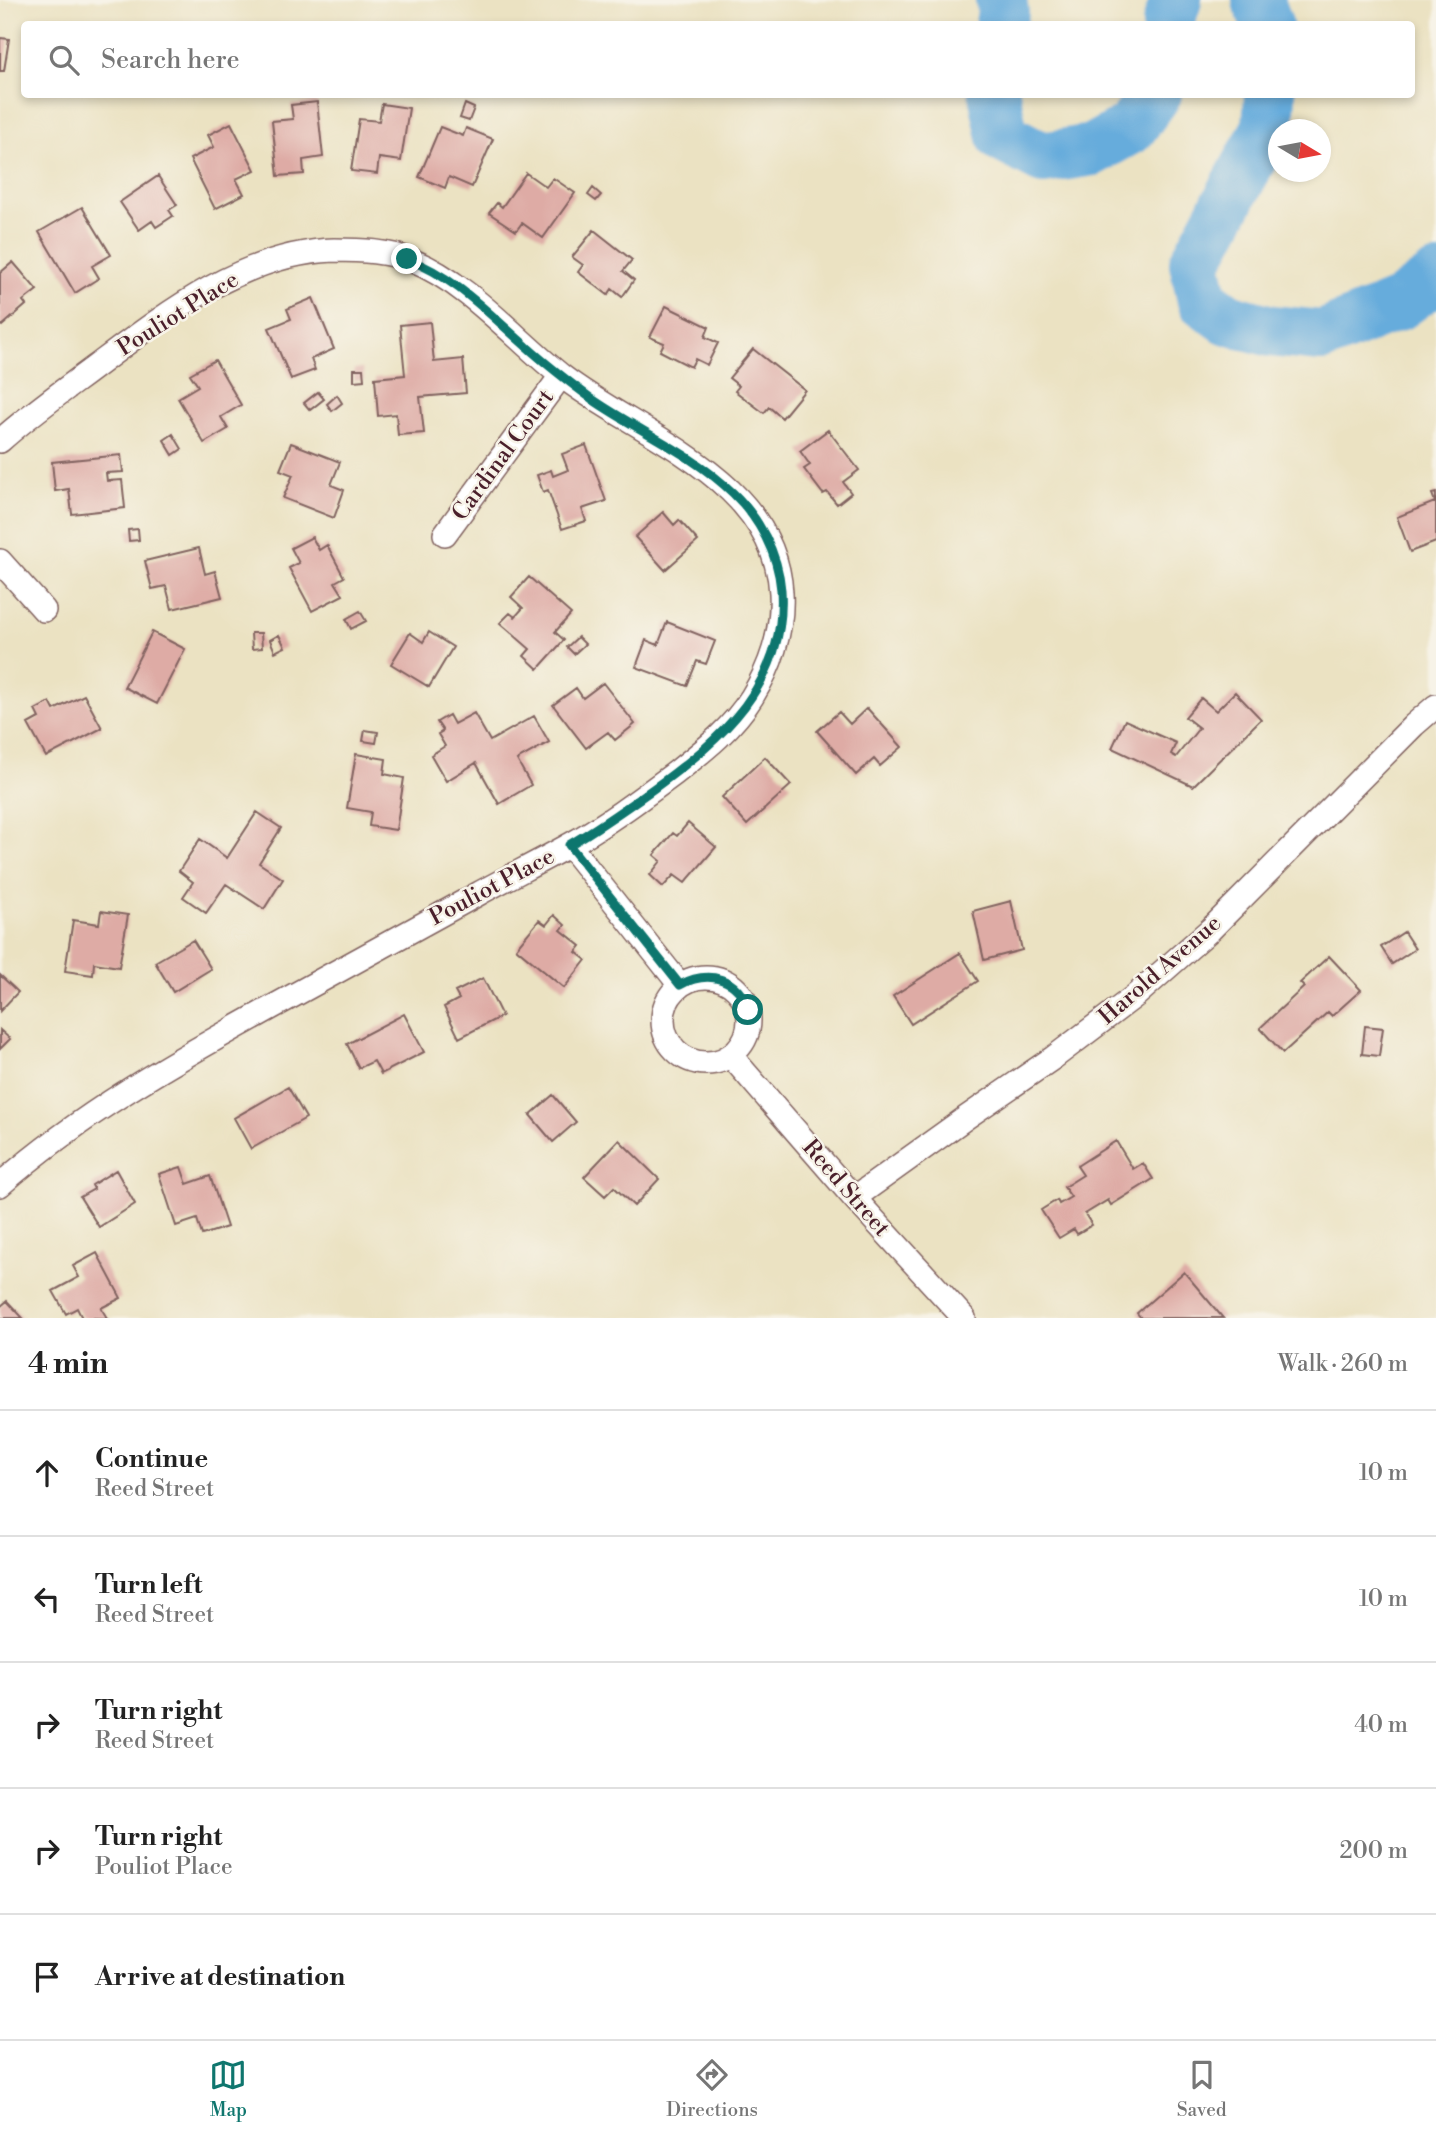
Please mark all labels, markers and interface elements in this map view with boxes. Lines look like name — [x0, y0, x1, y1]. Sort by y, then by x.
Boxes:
search box — [21, 21, 1415, 98]
icon: search — [45, 41, 83, 79]
text: Search here — [101, 44, 240, 76]
north arrow — [1268, 119, 1331, 182]
route end — [391, 243, 422, 274]
street label: Pouliot Place — [112, 266, 244, 362]
street label: Cardinal Court — [446, 384, 560, 526]
street label: Pouliot Place — [425, 842, 559, 932]
street label: Harold Avenue — [1093, 909, 1227, 1031]
route start — [732, 994, 763, 1025]
street label: Reed Street — [796, 1134, 896, 1242]
text: 4 min — [28, 1345, 108, 1383]
text: Walk · 260 m — [1278, 1350, 1408, 1378]
text: Continue — [95, 1443, 208, 1475]
icon: ahead — [28, 1454, 66, 1492]
text: 10 m — [1359, 1459, 1408, 1487]
text: Reed Street — [95, 1475, 214, 1503]
text: Turn left — [95, 1569, 203, 1601]
icon: left — [28, 1580, 66, 1618]
text: 10 m — [1359, 1585, 1408, 1613]
text: Reed Street — [95, 1601, 214, 1629]
text: Turn right — [95, 1695, 223, 1727]
icon: right — [28, 1706, 66, 1744]
text: 40 m — [1354, 1711, 1408, 1739]
text: Reed Street — [95, 1727, 214, 1755]
text: Turn right — [95, 1821, 223, 1853]
icon: right — [28, 1832, 66, 1870]
text: 200 m — [1340, 1837, 1408, 1865]
text: Pouliot Place — [95, 1853, 233, 1881]
icon: arrive — [28, 1958, 66, 1996]
text: Arrive at destination — [95, 1961, 345, 1993]
tab: Map — [209, 2056, 247, 2122]
tab: Directions — [666, 2056, 758, 2122]
tab: Saved — [1177, 2056, 1227, 2122]

